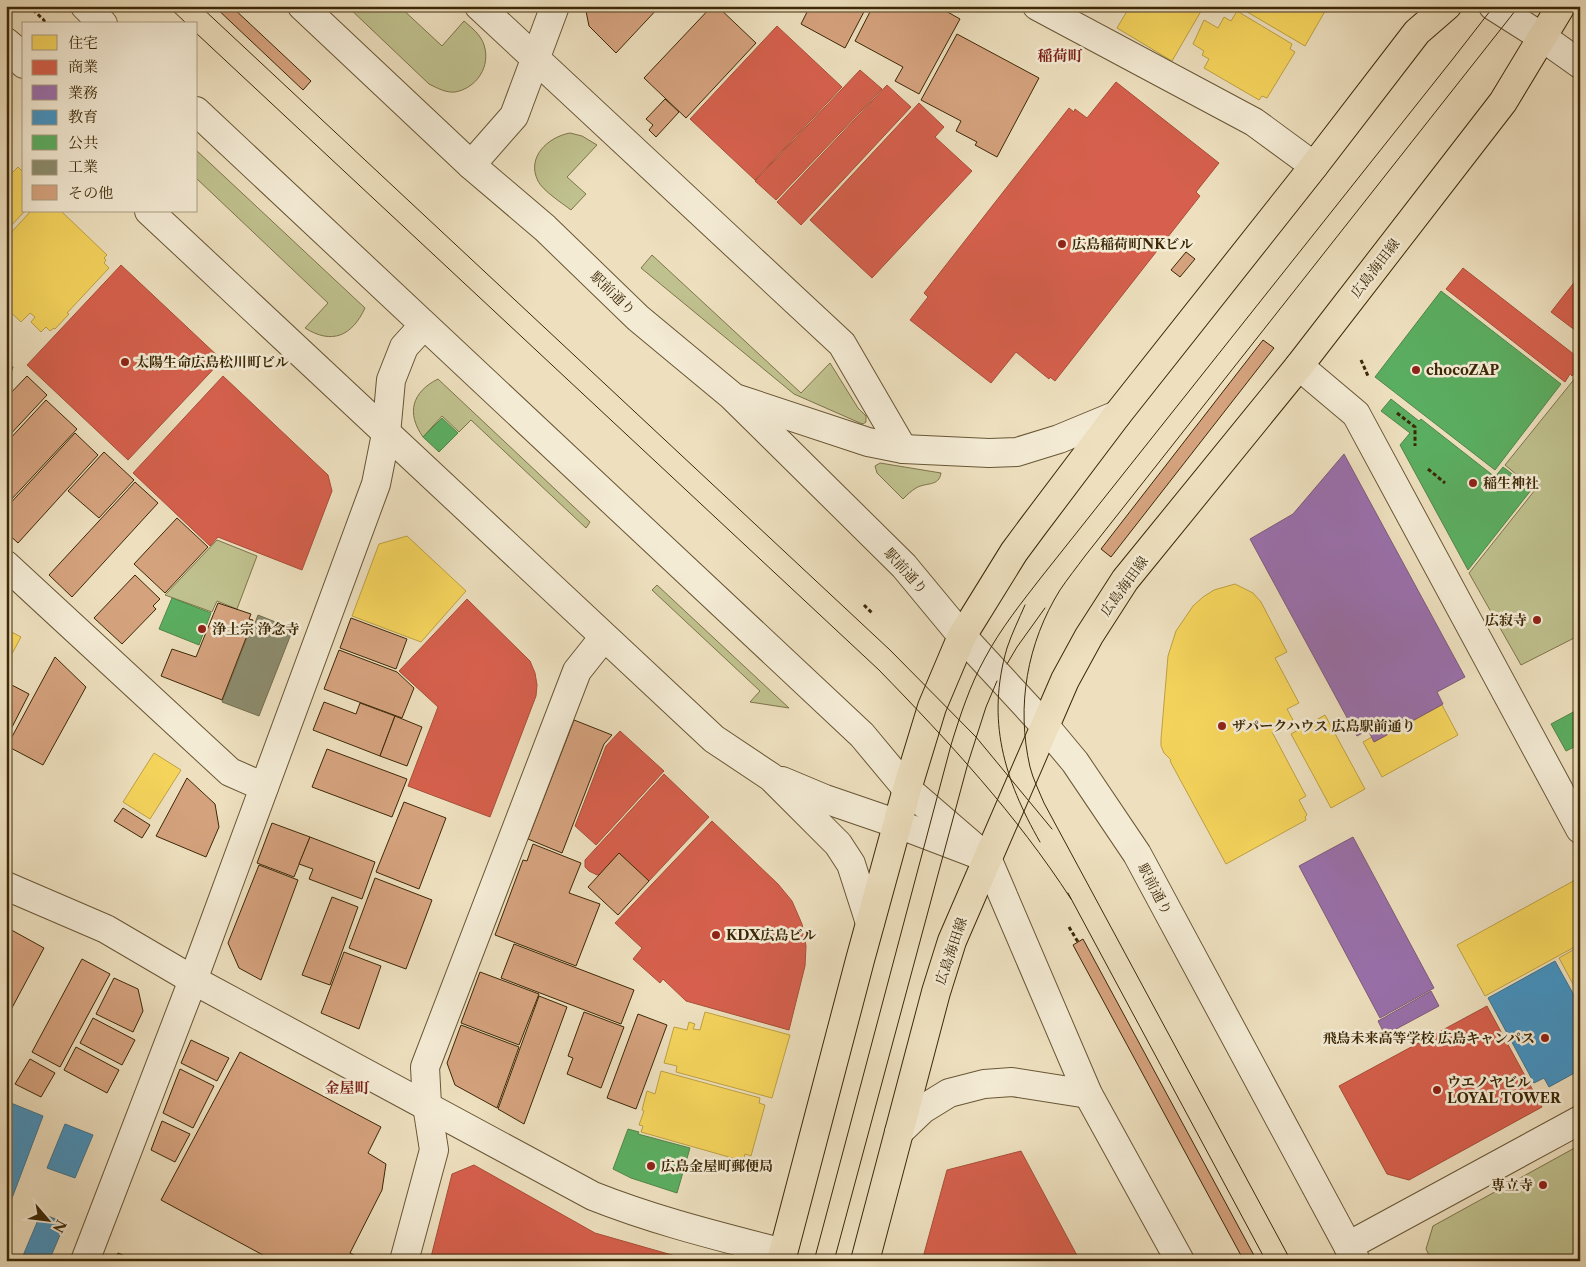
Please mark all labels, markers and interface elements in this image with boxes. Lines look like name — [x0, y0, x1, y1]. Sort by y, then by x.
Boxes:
legend — [22, 22, 198, 212]
text: 住宅 — [68, 33, 98, 52]
district label: 稲荷町 — [1037, 46, 1083, 65]
text: 商業 — [68, 57, 98, 76]
text: 業務 — [68, 83, 98, 102]
text: 教育 — [68, 107, 98, 126]
text: 公共 — [68, 133, 98, 152]
text: 工業 — [68, 157, 98, 176]
text: その他 — [68, 183, 113, 202]
place label: 広島稲荷町NKビル — [1072, 235, 1193, 253]
street label: 広島海田線 — [1346, 235, 1404, 301]
marker: 広島稲荷町NKビル — [1056, 238, 1068, 250]
street label: 駅前通り — [587, 267, 639, 319]
place label: 太陽生命広島松川町ビル — [135, 353, 289, 371]
marker: 太陽生命広島松川町ビル — [119, 356, 131, 368]
place label: chocoZAP — [1426, 361, 1499, 379]
marker: chocoZAP — [1410, 364, 1422, 376]
place label: 稲生神社 — [1483, 474, 1539, 492]
marker: 稲生神社 — [1467, 477, 1479, 489]
street label: 駅前通り — [881, 544, 931, 598]
street label: 広島海田線 — [1096, 552, 1152, 620]
place label: 広寂寺 — [1485, 611, 1527, 629]
marker: 広寂寺 — [1531, 614, 1543, 626]
place label: 浄土宗 浄念寺 — [212, 620, 300, 638]
marker: 浄土宗 浄念寺 — [196, 623, 208, 635]
place label: ザパークハウス 広島駅前通り — [1232, 717, 1415, 735]
marker: ザパークハウス 広島駅前通り — [1216, 720, 1228, 732]
street label: 駅前通り — [1134, 860, 1176, 918]
street label: 広島海田線 — [931, 915, 971, 987]
place label: KDX広島ビル — [726, 926, 816, 944]
marker: KDX広島ビル — [710, 929, 722, 941]
place label: 飛鳥未来高等学校 広島キャンパス — [1322, 1029, 1535, 1047]
marker: 飛鳥未来高等学校 広島キャンパス — [1539, 1032, 1551, 1044]
place label: ウエノヤビル LOYAL TOWER — [1447, 1073, 1562, 1107]
district label: 金屋町 — [324, 1078, 370, 1097]
marker: ウエノヤビル LOYAL TOWER — [1431, 1084, 1443, 1096]
place label: 広島金屋町郵便局 — [661, 1157, 773, 1175]
marker: 広島金屋町郵便局 — [645, 1160, 657, 1172]
place label: 専立寺 — [1491, 1176, 1533, 1194]
marker: 専立寺 — [1537, 1179, 1549, 1191]
north arrow — [22, 1194, 72, 1244]
text: N — [49, 1217, 70, 1236]

